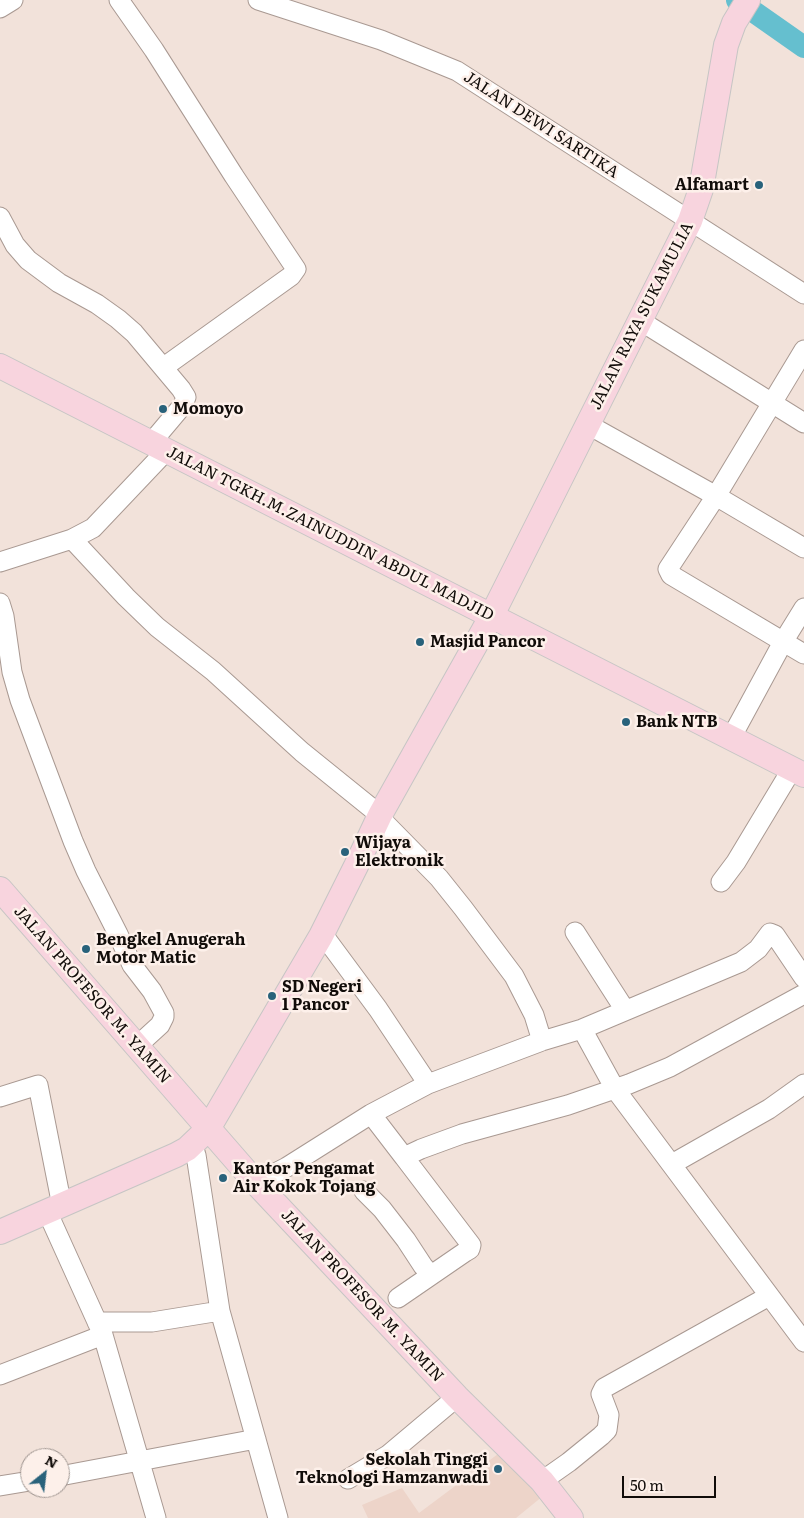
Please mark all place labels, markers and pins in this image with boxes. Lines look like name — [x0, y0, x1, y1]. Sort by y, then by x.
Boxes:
place label: Alfamart — [675, 175, 749, 195]
marker: Alfamart — [753, 179, 765, 191]
place label: Momoyo — [173, 399, 243, 419]
marker: Momoyo — [157, 403, 169, 415]
place label: Masjid Pancor — [430, 632, 545, 652]
marker: Masjid Pancor — [414, 636, 426, 648]
place label: Bank NTB — [636, 712, 718, 732]
marker: Bank NTB — [620, 716, 632, 728]
place label: Wijaya Elektronik — [355, 833, 444, 871]
marker: Wijaya Elektronik — [339, 846, 351, 858]
place label: Bengkel Anugerah Motor Matic — [96, 930, 246, 968]
marker: Bengkel Anugerah Motor Matic — [80, 943, 92, 955]
place label: SD Negeri 1 Pancor — [282, 977, 362, 1015]
marker: SD Negeri 1 Pancor — [266, 990, 278, 1002]
place label: Kantor Pengamat Air Kokok Tojang — [233, 1159, 375, 1197]
marker: Kantor Pengamat Air Kokok Tojang — [217, 1172, 229, 1184]
place label: Sekolah Tinggi Teknologi Hamzanwadi — [296, 1450, 488, 1488]
marker: Sekolah Tinggi Teknologi Hamzanwadi — [492, 1463, 504, 1475]

